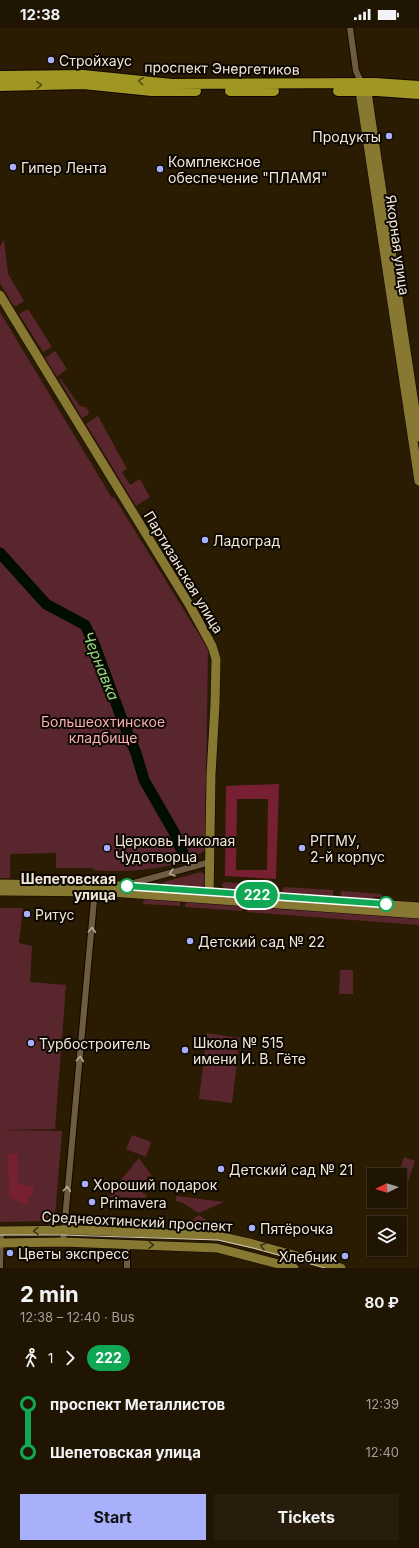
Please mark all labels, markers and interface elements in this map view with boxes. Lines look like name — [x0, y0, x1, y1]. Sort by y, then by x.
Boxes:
text: 12:38 — [20, 5, 60, 24]
place label: Стройхаус — [59, 52, 132, 69]
marker: Стройхаус — [46, 55, 56, 65]
street label: проспект Энергетиков — [144, 58, 300, 78]
one-way arrow — [138, 77, 144, 86]
one-way arrow — [36, 81, 42, 89]
place label: Продукты — [312, 128, 381, 145]
marker: Продукты — [384, 131, 394, 141]
place label: Комплексное обеспечение "ПЛАМЯ" — [168, 153, 328, 186]
place label: Гипер Лента — [21, 159, 107, 176]
marker: Гипер Лента — [8, 162, 18, 172]
marker: Комплексное обеспечение "ПЛАМЯ" — [155, 164, 165, 174]
street label: Якорная улица — [383, 194, 413, 296]
street label: Партизанская улица — [141, 508, 227, 636]
place label: Ладоград — [213, 532, 280, 549]
marker: Ладоград — [200, 535, 210, 545]
water label: Чернавка — [79, 629, 123, 703]
park label: Большеохтинское кладбище — [41, 713, 165, 746]
place label: Церковь Николая Чудотворца — [115, 832, 235, 865]
place label: РГГМУ, 2-й корпус — [310, 832, 385, 865]
marker: Церковь Николая Чудотворца — [102, 843, 112, 853]
marker: РГГМУ, 2-й корпус — [297, 843, 307, 853]
one-way arrow — [169, 868, 176, 877]
place label: Шепетовская улица — [21, 870, 116, 903]
marker: Шепетовская улица — [119, 878, 135, 894]
line badge: 222 — [234, 882, 280, 908]
text: 222 — [244, 886, 270, 903]
unlabelled marker — [378, 896, 394, 912]
place label: Ритус — [35, 906, 75, 923]
marker: Ритус — [22, 909, 32, 919]
one-way arrow — [87, 927, 96, 933]
place label: Детский сад № 22 — [198, 933, 325, 950]
marker: Детский сад № 22 — [185, 936, 195, 946]
place label: Школа № 515 имени И. В. Гёте — [193, 1034, 306, 1067]
place label: Турбостроитель — [39, 1035, 151, 1052]
marker: Турбостроитель — [26, 1038, 36, 1048]
marker: Школа № 515 имени И. В. Гёте — [180, 1045, 190, 1055]
one-way arrow — [75, 1056, 84, 1062]
place label: Детский сад № 21 — [229, 1161, 353, 1178]
marker: Детский сад № 21 — [216, 1164, 226, 1174]
north arrow — [367, 1168, 407, 1208]
map controls — [367, 1168, 407, 1256]
place label: Хороший подарок — [93, 1176, 218, 1193]
marker: Хороший подарок — [80, 1179, 90, 1189]
one-way arrow — [63, 1186, 72, 1192]
place label: Primavera — [100, 1194, 167, 1211]
marker: Primavera — [87, 1197, 97, 1207]
street label: Среднеохтинский проспект — [41, 1208, 233, 1235]
button: layers — [367, 1216, 407, 1256]
place label: Пятёрочка — [260, 1220, 333, 1237]
marker: Пятёрочка — [247, 1223, 257, 1233]
one-way arrow — [33, 1227, 39, 1235]
one-way arrow — [148, 1241, 154, 1249]
one-way arrow — [260, 1242, 267, 1251]
place label: Цветы экспресс — [18, 1245, 129, 1262]
marker: Цветы экспресс — [5, 1248, 15, 1258]
place label: Хлебник — [279, 1248, 337, 1265]
marker: Хлебник — [340, 1251, 350, 1261]
text: 2 min — [20, 1281, 79, 1307]
text: 80 ₽ — [364, 1293, 399, 1312]
text: 12:38 – 12:40 · Bus — [20, 1309, 135, 1325]
icon: walk — [20, 1347, 42, 1369]
icon: forward — [59, 1347, 81, 1369]
text: 222 — [95, 1349, 122, 1366]
text: 1 — [48, 1350, 53, 1366]
text: проспект Металлистов — [50, 1395, 225, 1414]
text: 12:39 — [366, 1396, 399, 1412]
text: Шепетовская улица — [50, 1443, 201, 1462]
text: 12:40 — [365, 1444, 399, 1460]
button: Start — [20, 1494, 206, 1540]
button: Tickets — [214, 1494, 399, 1540]

